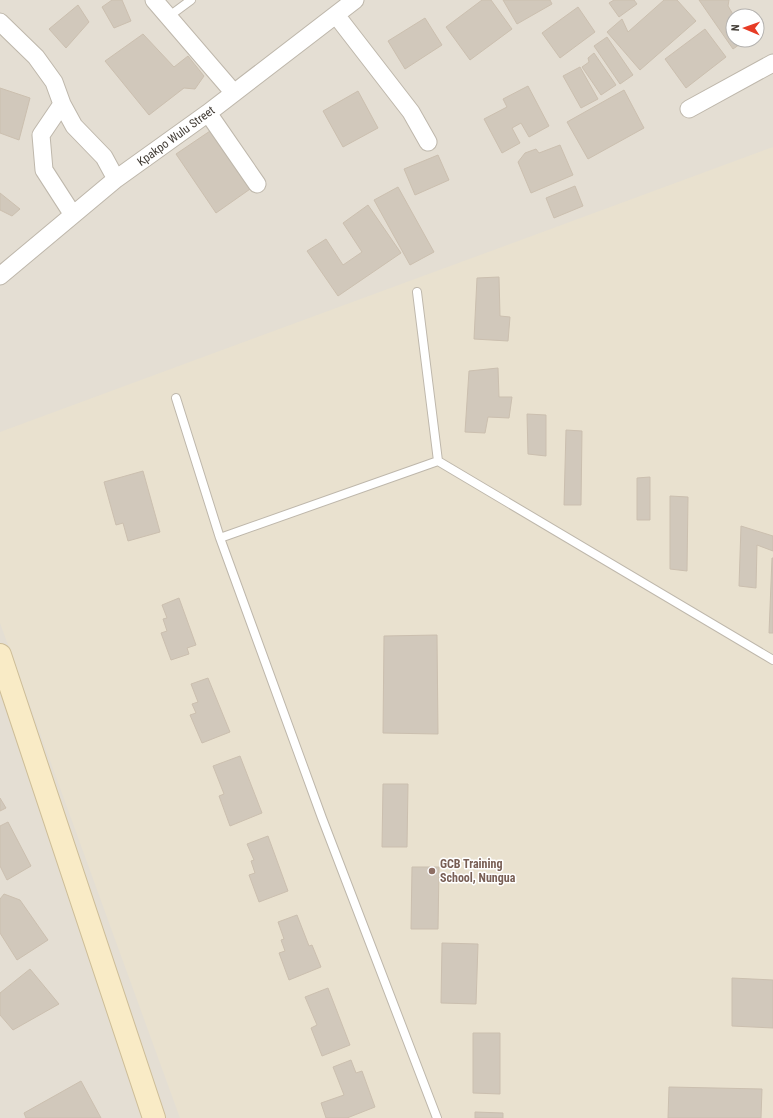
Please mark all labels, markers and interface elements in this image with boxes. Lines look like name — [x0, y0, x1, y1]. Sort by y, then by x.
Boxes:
north arrow — [725, 8, 765, 48]
text: N — [729, 24, 742, 31]
street label: Kpakpo Wulu Street — [134, 103, 218, 169]
place label: GCB Training School, Nungua — [440, 857, 516, 885]
marker: GCB Training School, Nungua — [427, 866, 437, 876]

